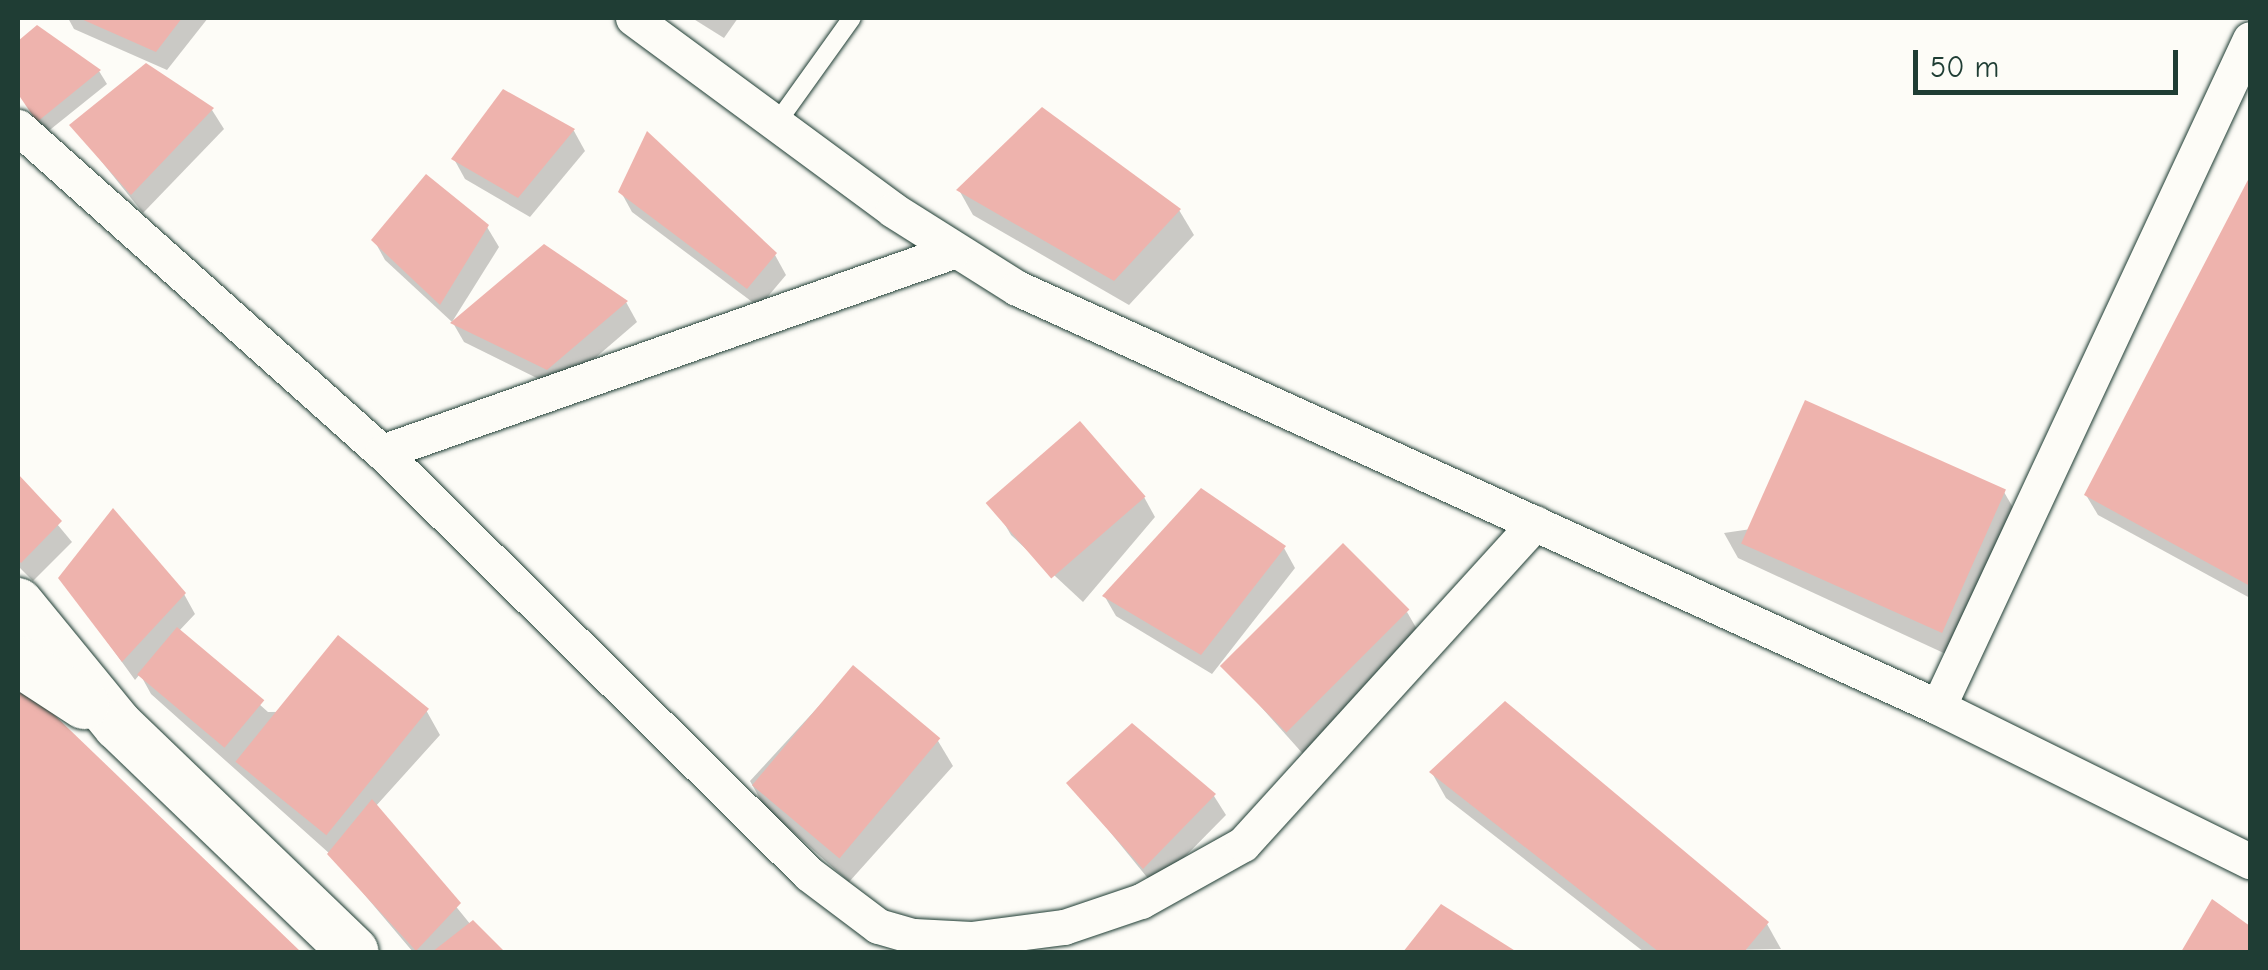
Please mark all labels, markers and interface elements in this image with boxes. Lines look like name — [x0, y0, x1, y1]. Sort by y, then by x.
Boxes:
scale bar — [1918, 30, 2183, 92]
text: 50 m — [1930, 50, 1999, 85]

